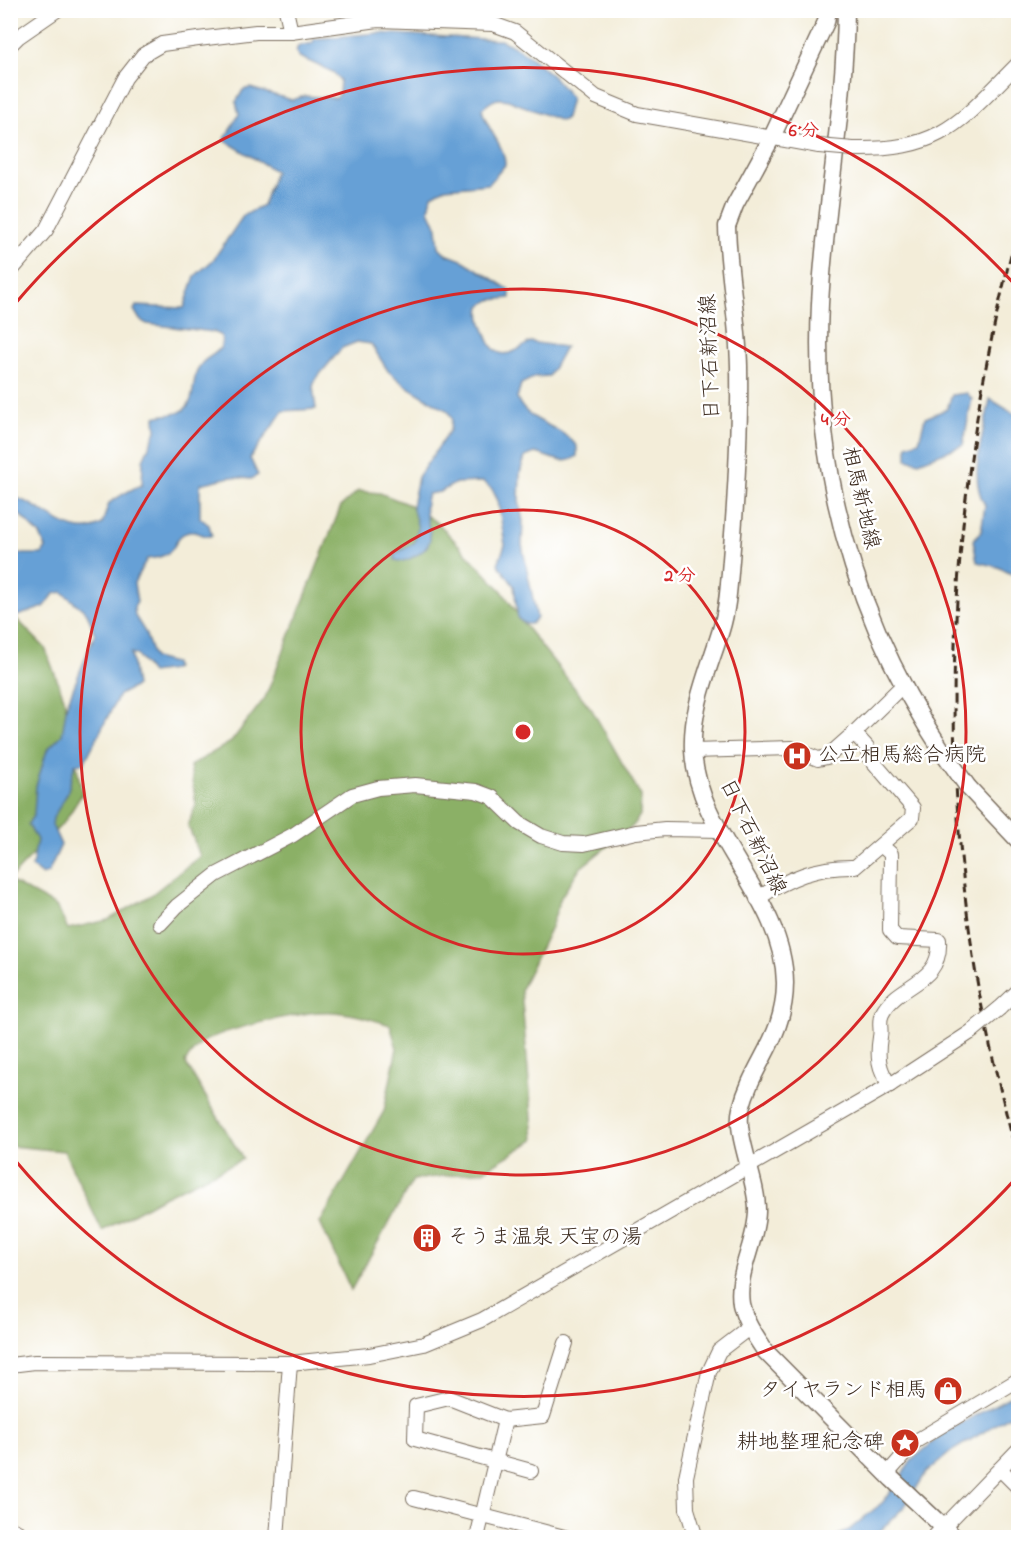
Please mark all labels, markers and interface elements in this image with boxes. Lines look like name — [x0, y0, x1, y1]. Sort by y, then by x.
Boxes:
text: 6 分 — [789, 119, 819, 145]
street label: 日下石新沼線 — [694, 294, 728, 420]
text: 4 分 — [821, 408, 851, 434]
street label: 相馬新地線 — [834, 443, 886, 553]
text: 2 分 — [663, 564, 696, 590]
centre of rings — [513, 722, 533, 742]
hospital icon: 公立相馬総合病院 — [781, 740, 813, 772]
place label: 公立相馬総合病院 — [818, 741, 986, 771]
street label: 日下石新沼線 — [711, 774, 793, 900]
building icon: そうま温泉 天宝の湯 — [411, 1222, 443, 1254]
place label: そうま温泉 天宝の湯 — [448, 1223, 642, 1253]
shop icon: タイヤランド相馬 — [932, 1375, 964, 1407]
place label: タイヤランド相馬 — [760, 1376, 927, 1406]
place icon: 耕地整理紀念碑 — [889, 1427, 921, 1459]
place label: 耕地整理紀念碑 — [737, 1428, 884, 1458]

